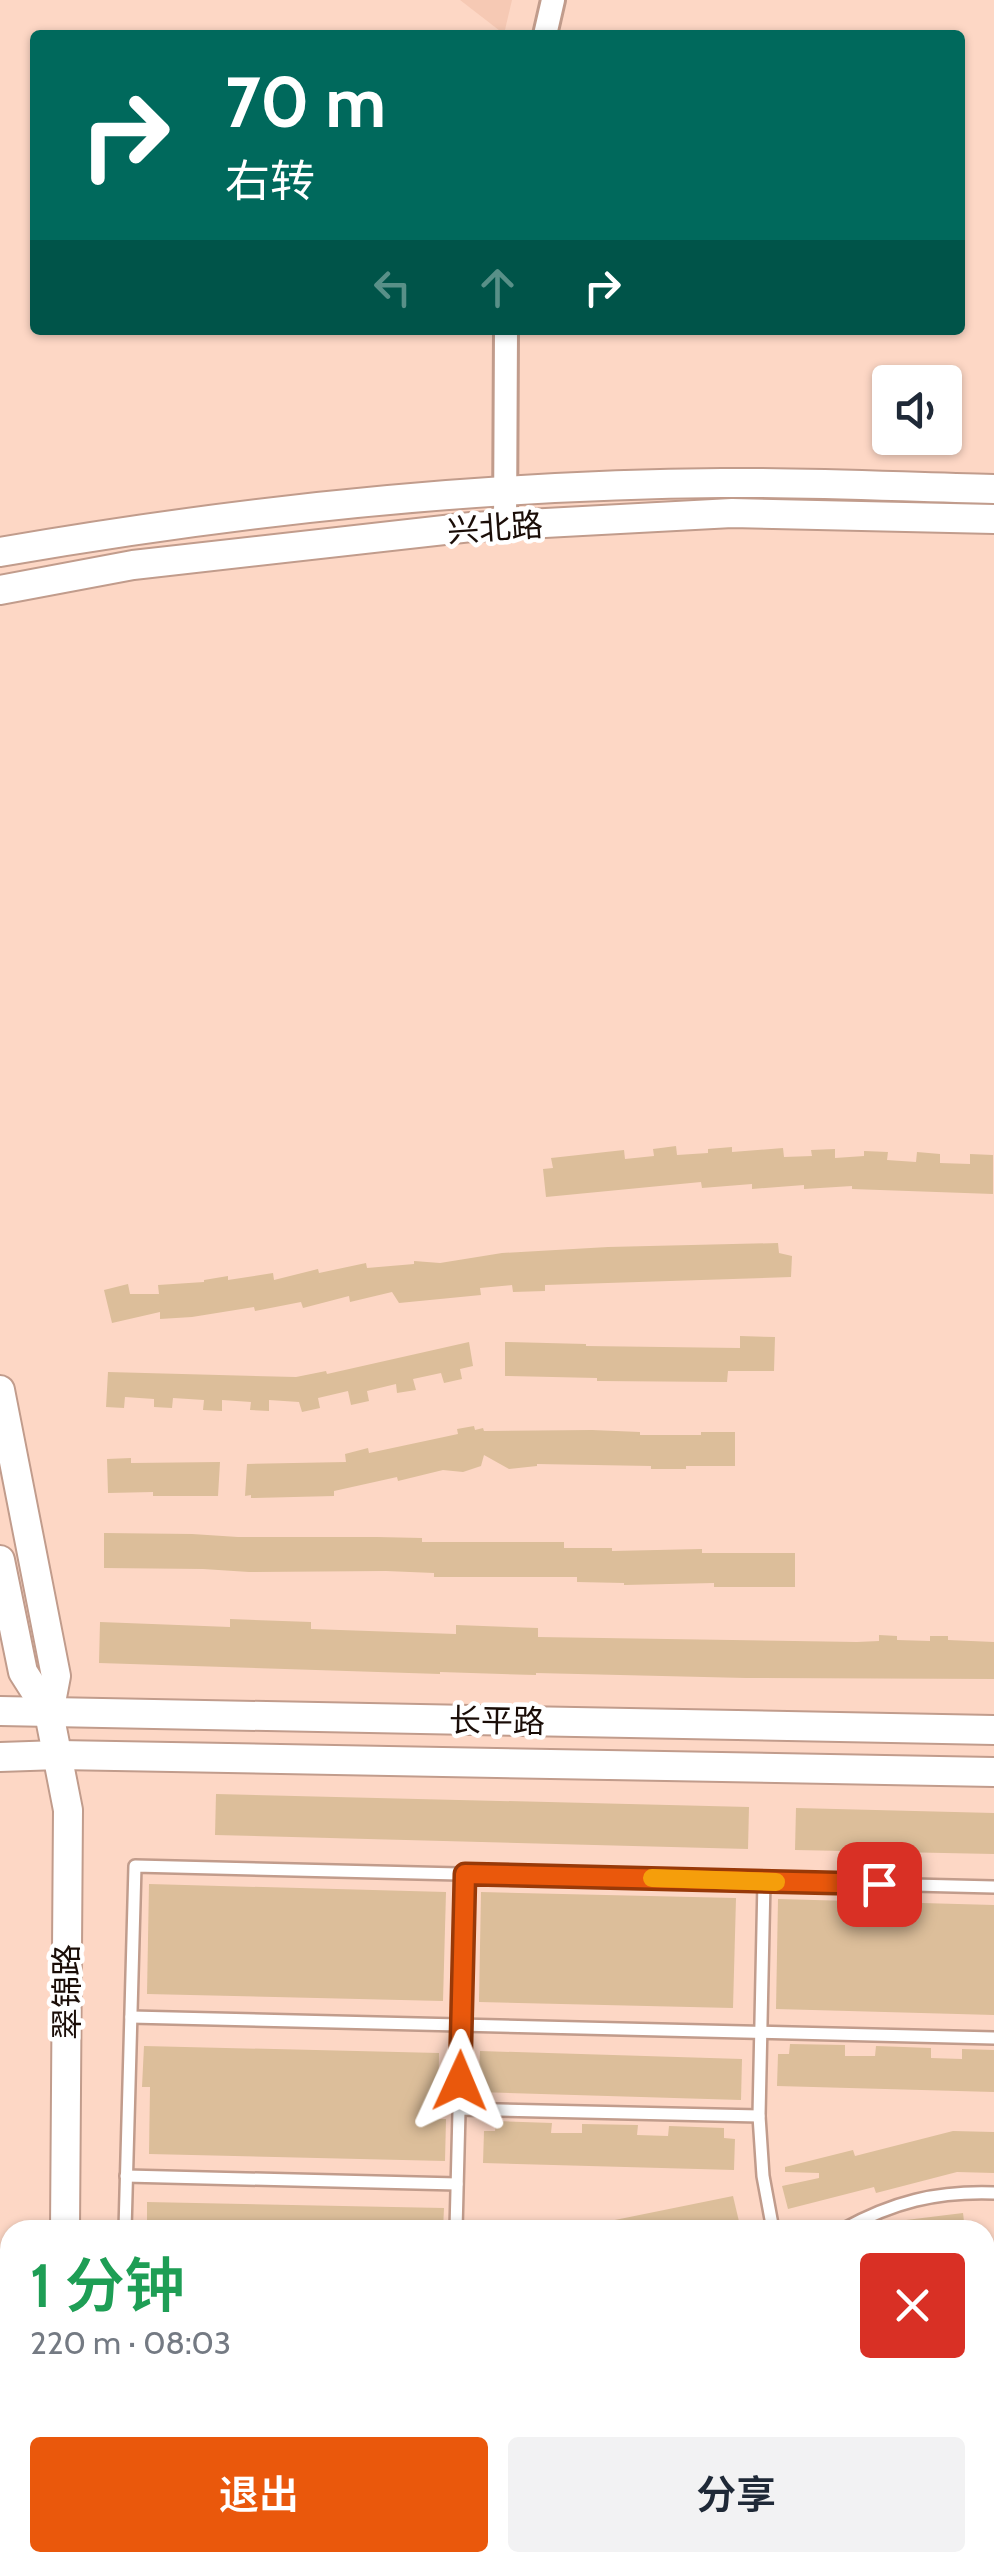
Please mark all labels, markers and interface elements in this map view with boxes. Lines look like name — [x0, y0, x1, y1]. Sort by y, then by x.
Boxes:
text: 70 m — [225, 59, 386, 145]
icon: right — [60, 70, 190, 200]
text: 右转 — [225, 154, 315, 208]
icon: left — [365, 260, 420, 315]
icon: ahead — [470, 260, 525, 315]
icon: right — [575, 260, 630, 315]
map controls — [872, 365, 962, 455]
button: sound — [872, 365, 962, 455]
street label: 兴北路 — [446, 505, 544, 550]
street label: 长平路 — [449, 1700, 545, 1741]
pin — [837, 1842, 922, 1927]
icon: arrive — [852, 1857, 907, 1912]
street label: 翠锦路 — [47, 1944, 86, 2040]
position arrow — [408, 2029, 512, 2133]
text: 1 分钟 — [30, 2249, 185, 2322]
button: close — [860, 2253, 965, 2358]
text: 220 m · 08:03 — [30, 2323, 231, 2362]
button: 退出 — [30, 2437, 488, 2552]
button: 分享 — [508, 2437, 965, 2552]

